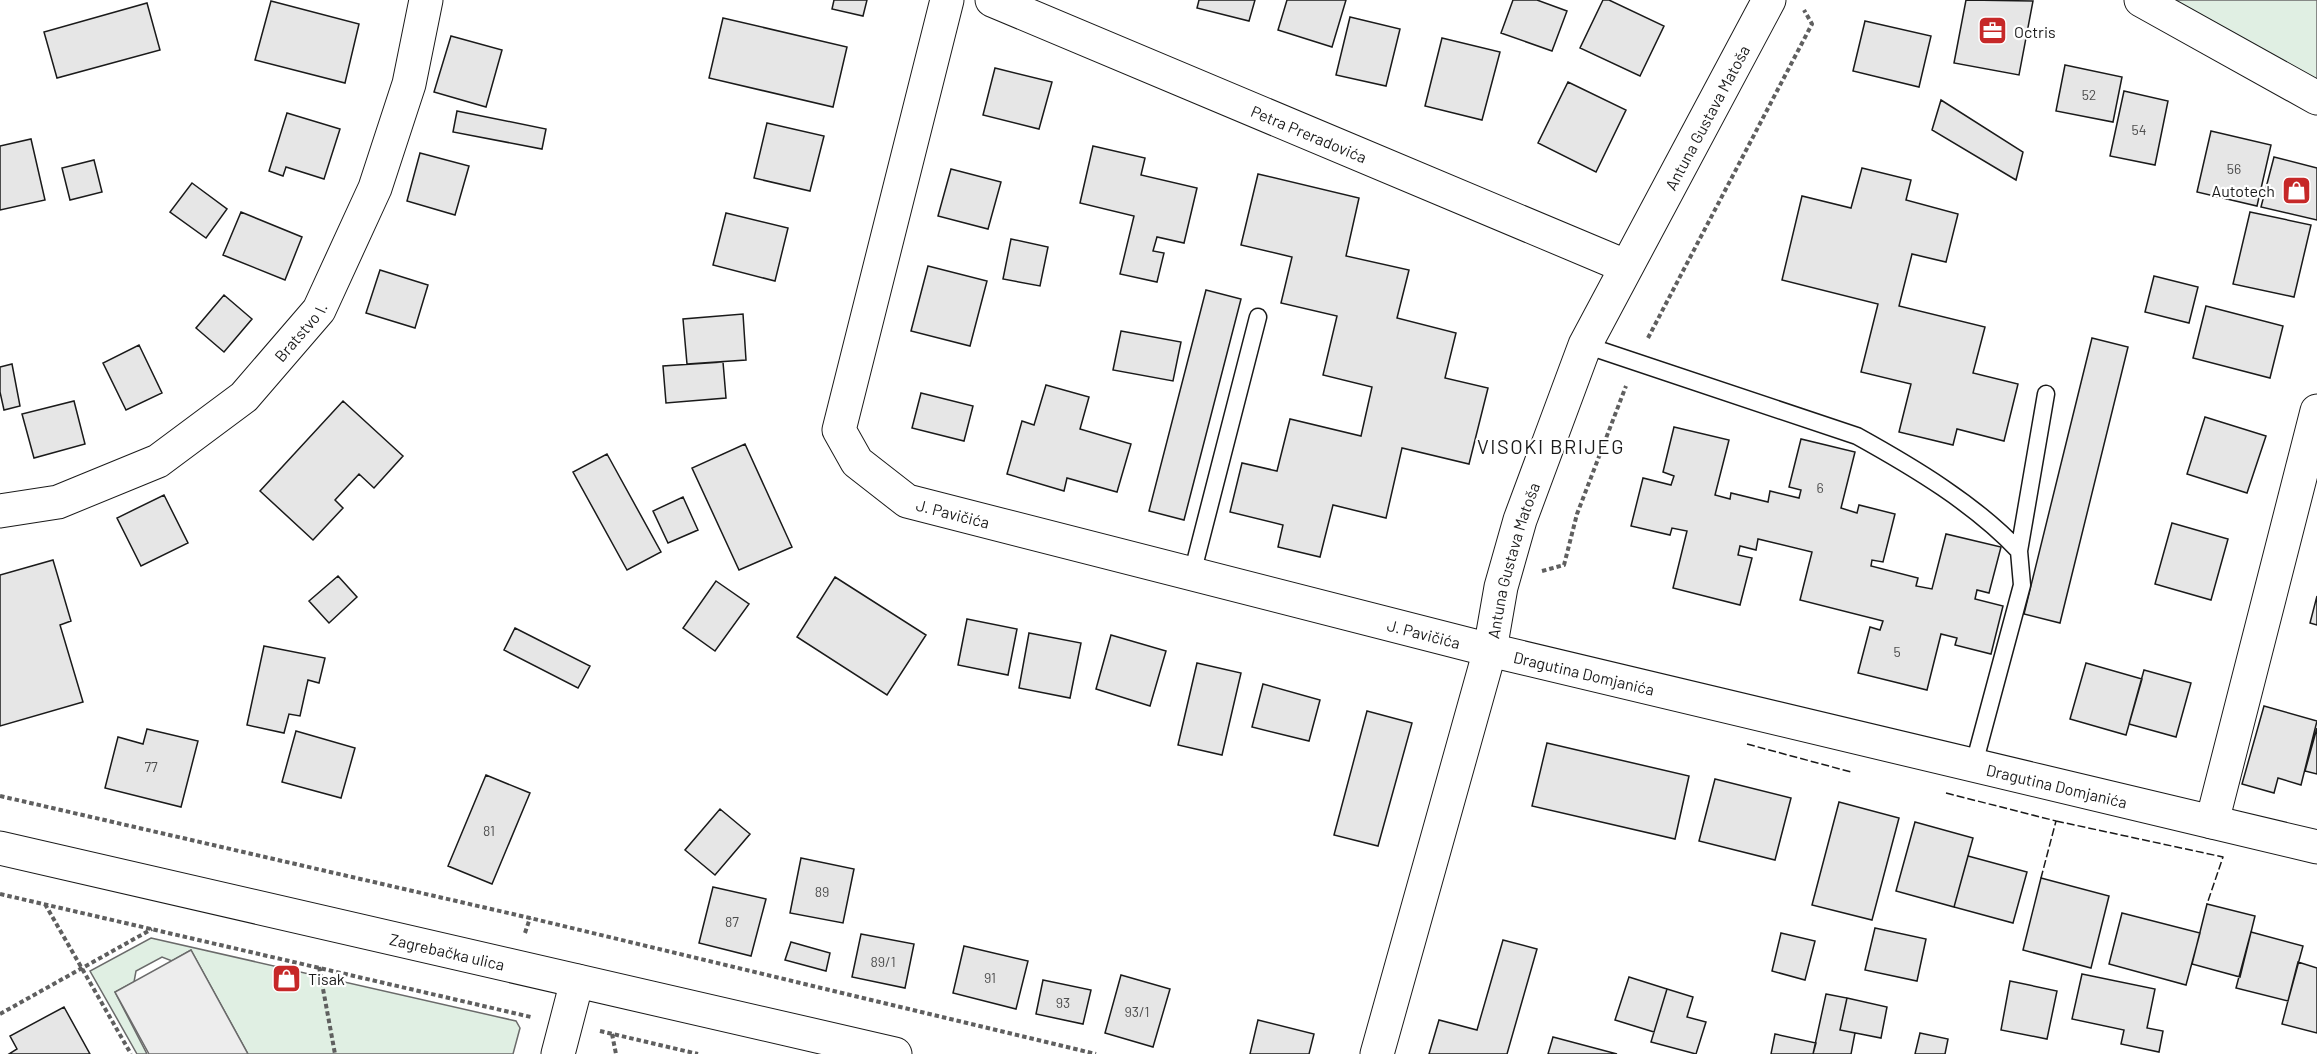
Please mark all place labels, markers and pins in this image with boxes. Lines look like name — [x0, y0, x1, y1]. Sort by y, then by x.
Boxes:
office icon: Octris — [1977, 15, 2009, 47]
place label: Octris — [2014, 22, 2056, 41]
shop icon: Autotech — [2280, 174, 2312, 206]
place label: Autotech — [2211, 181, 2275, 200]
shop icon: Tisak — [271, 962, 303, 994]
place label: Tisak — [308, 969, 345, 988]

